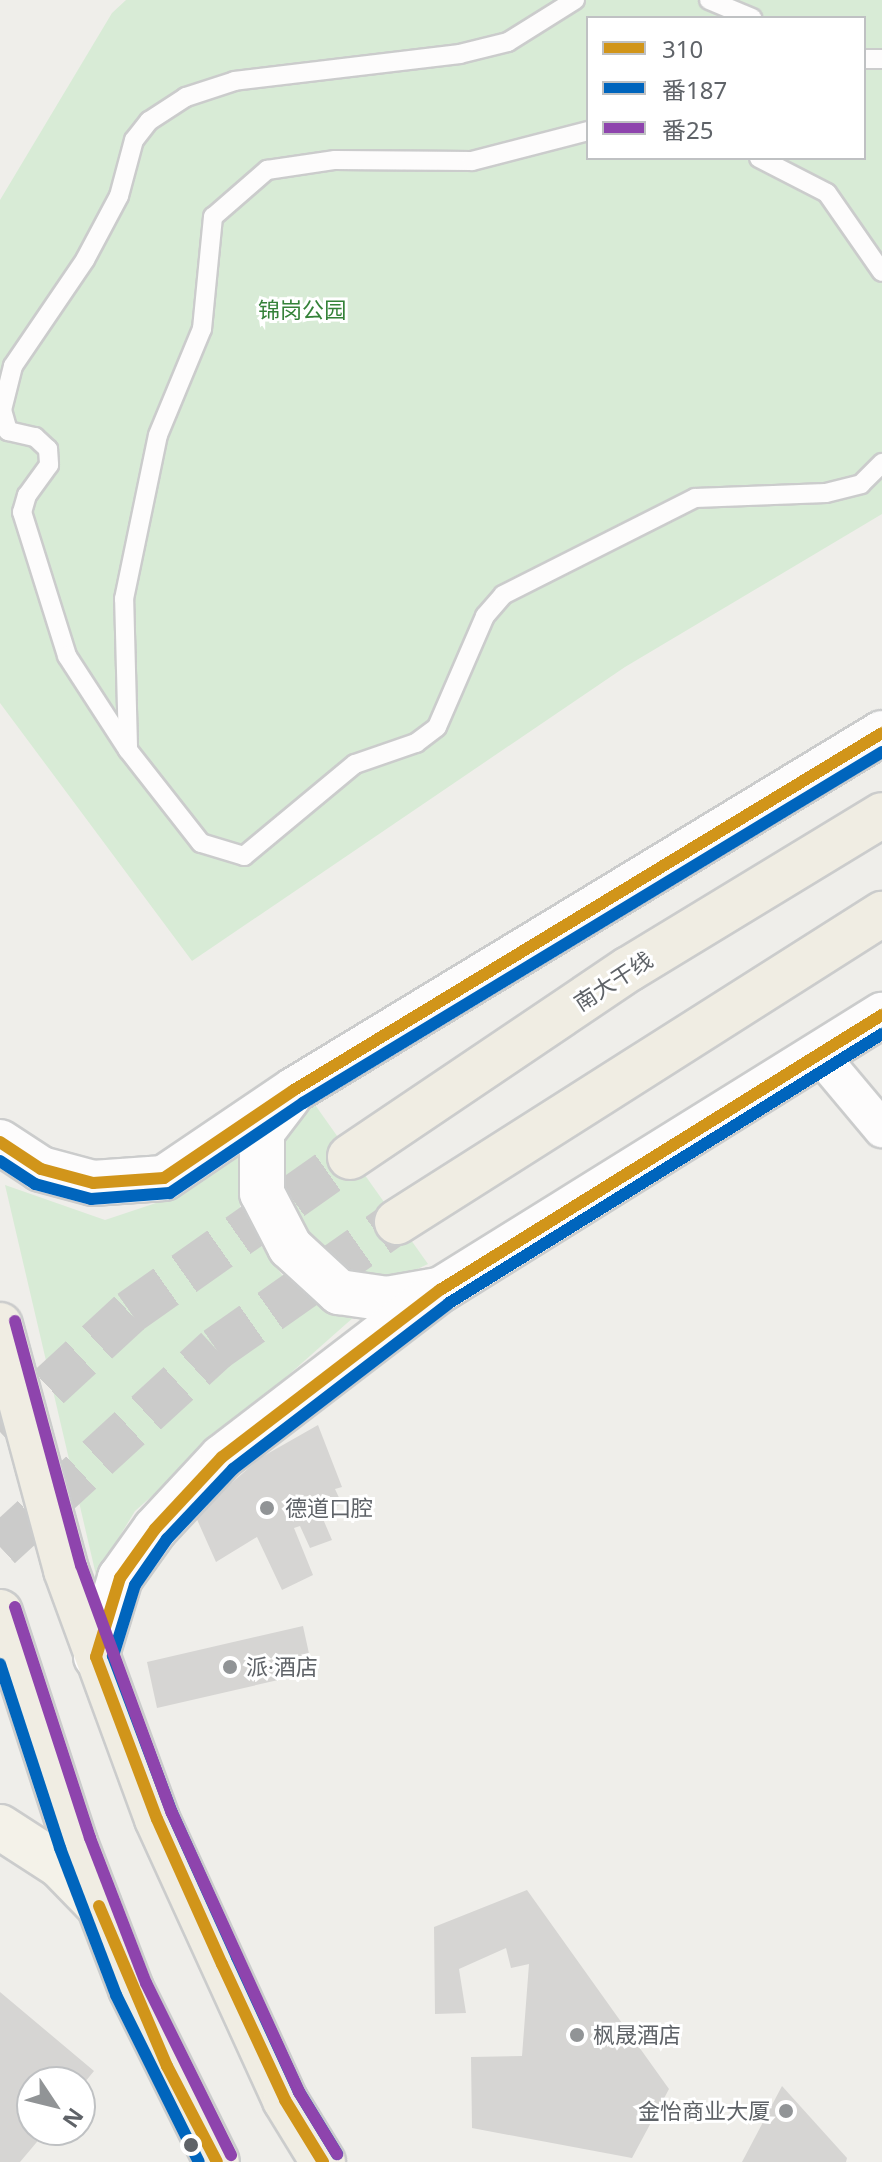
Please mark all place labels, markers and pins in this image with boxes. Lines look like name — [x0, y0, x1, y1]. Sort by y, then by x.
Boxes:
place label: 德道口腔 — [285, 1495, 373, 1521]
marker: 德道口腔 — [256, 1497, 278, 1519]
place label: 派·酒店 — [246, 1654, 318, 1680]
marker: 派·酒店 — [221, 1658, 239, 1676]
place label: 枫晟酒店 — [593, 2022, 681, 2048]
marker: 枫晟酒店 — [568, 2026, 586, 2044]
place label: 金怡商业大厦 — [638, 2098, 770, 2124]
marker: 金怡商业大厦 — [777, 2102, 795, 2120]
unlabelled marker — [183, 2137, 199, 2153]

